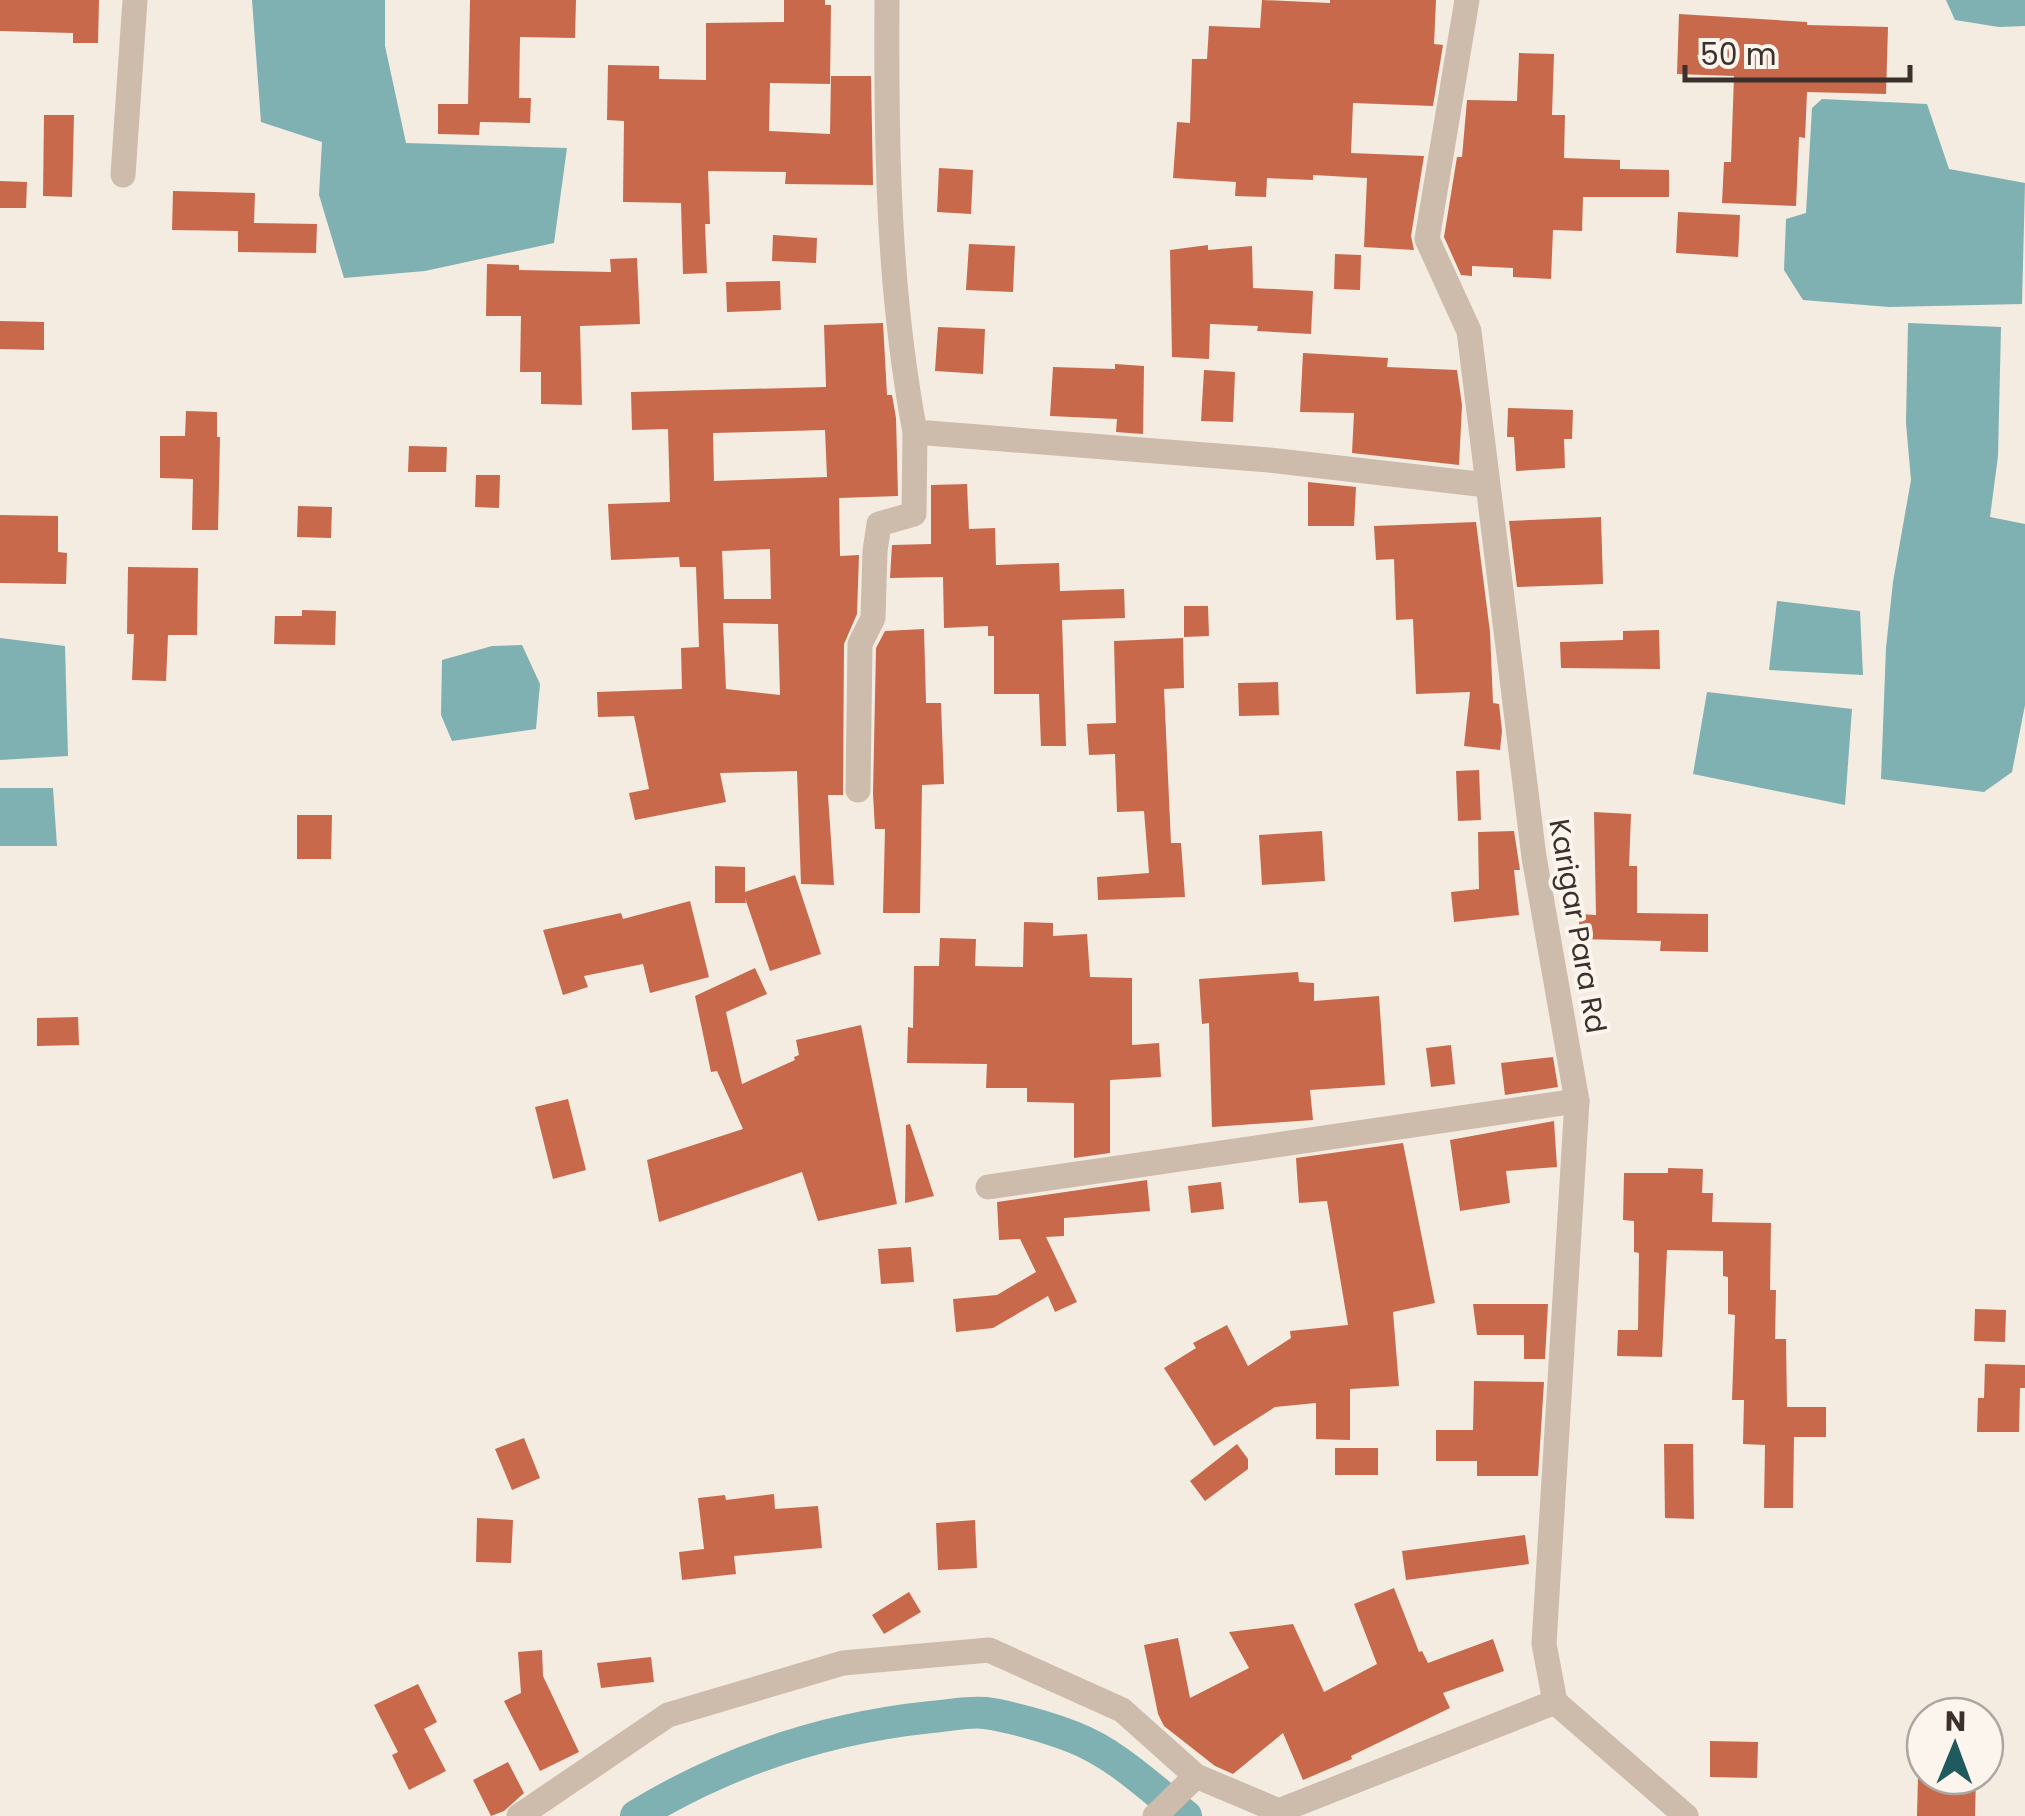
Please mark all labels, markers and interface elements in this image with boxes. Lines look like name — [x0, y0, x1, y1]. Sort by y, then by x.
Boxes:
scale bar — [1685, 20, 1910, 82]
text: 50 m — [1700, 33, 1777, 76]
street label: Karigar Para Rd — [1539, 816, 1616, 1036]
north arrow — [1905, 1696, 2005, 1796]
text: N — [1945, 1702, 1966, 1741]

